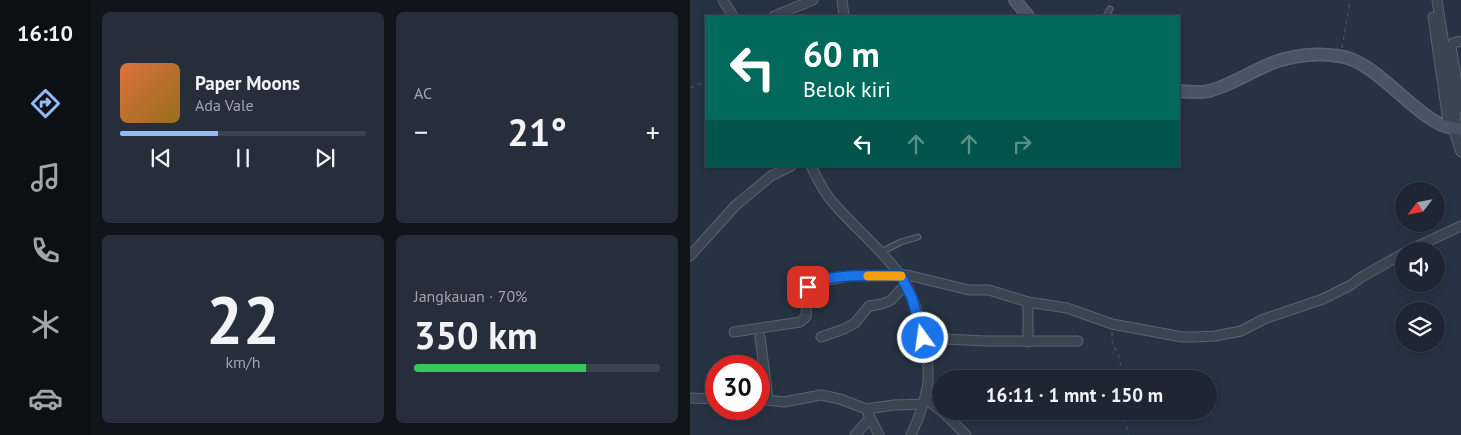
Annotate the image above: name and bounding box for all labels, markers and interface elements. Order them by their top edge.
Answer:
text: 16:10 [17,19,73,47]
text: 60 m [803,31,880,77]
icon: left [720,35,785,100]
text: Paper Moons [195,71,300,95]
text: Belok kiri [803,75,891,103]
text: AC [414,83,432,103]
icon: directions [28,86,63,121]
text: Ada Vale [195,95,254,115]
text: 21° [507,107,567,156]
text: − [414,113,428,150]
text: + [646,113,660,150]
icon: left [849,130,877,158]
icon: ahead [902,130,930,158]
icon: ahead [955,130,983,158]
icon: right [1008,130,1036,158]
icon: previous [147,144,175,172]
icon: pause [229,144,257,172]
icon: next [311,144,339,172]
icon: music [28,160,63,195]
north arrow [1395,182,1445,232]
map controls [1395,182,1445,352]
icon: phone [28,233,63,268]
button: sound [1395,242,1445,292]
pin [787,266,829,308]
icon: arrive [794,273,822,301]
text: 22 [206,277,280,361]
text: Jangkauan · 70% [414,286,527,306]
button: layers [1395,302,1445,352]
icon: climate [28,307,63,342]
text: 350 km [414,310,538,359]
position arrow [896,311,948,363]
text: km/h [225,352,261,372]
speed limit sign: 30 [705,355,770,420]
icon: car [28,381,63,416]
text: 16:11 · 1 mnt · 150 m [986,383,1163,407]

